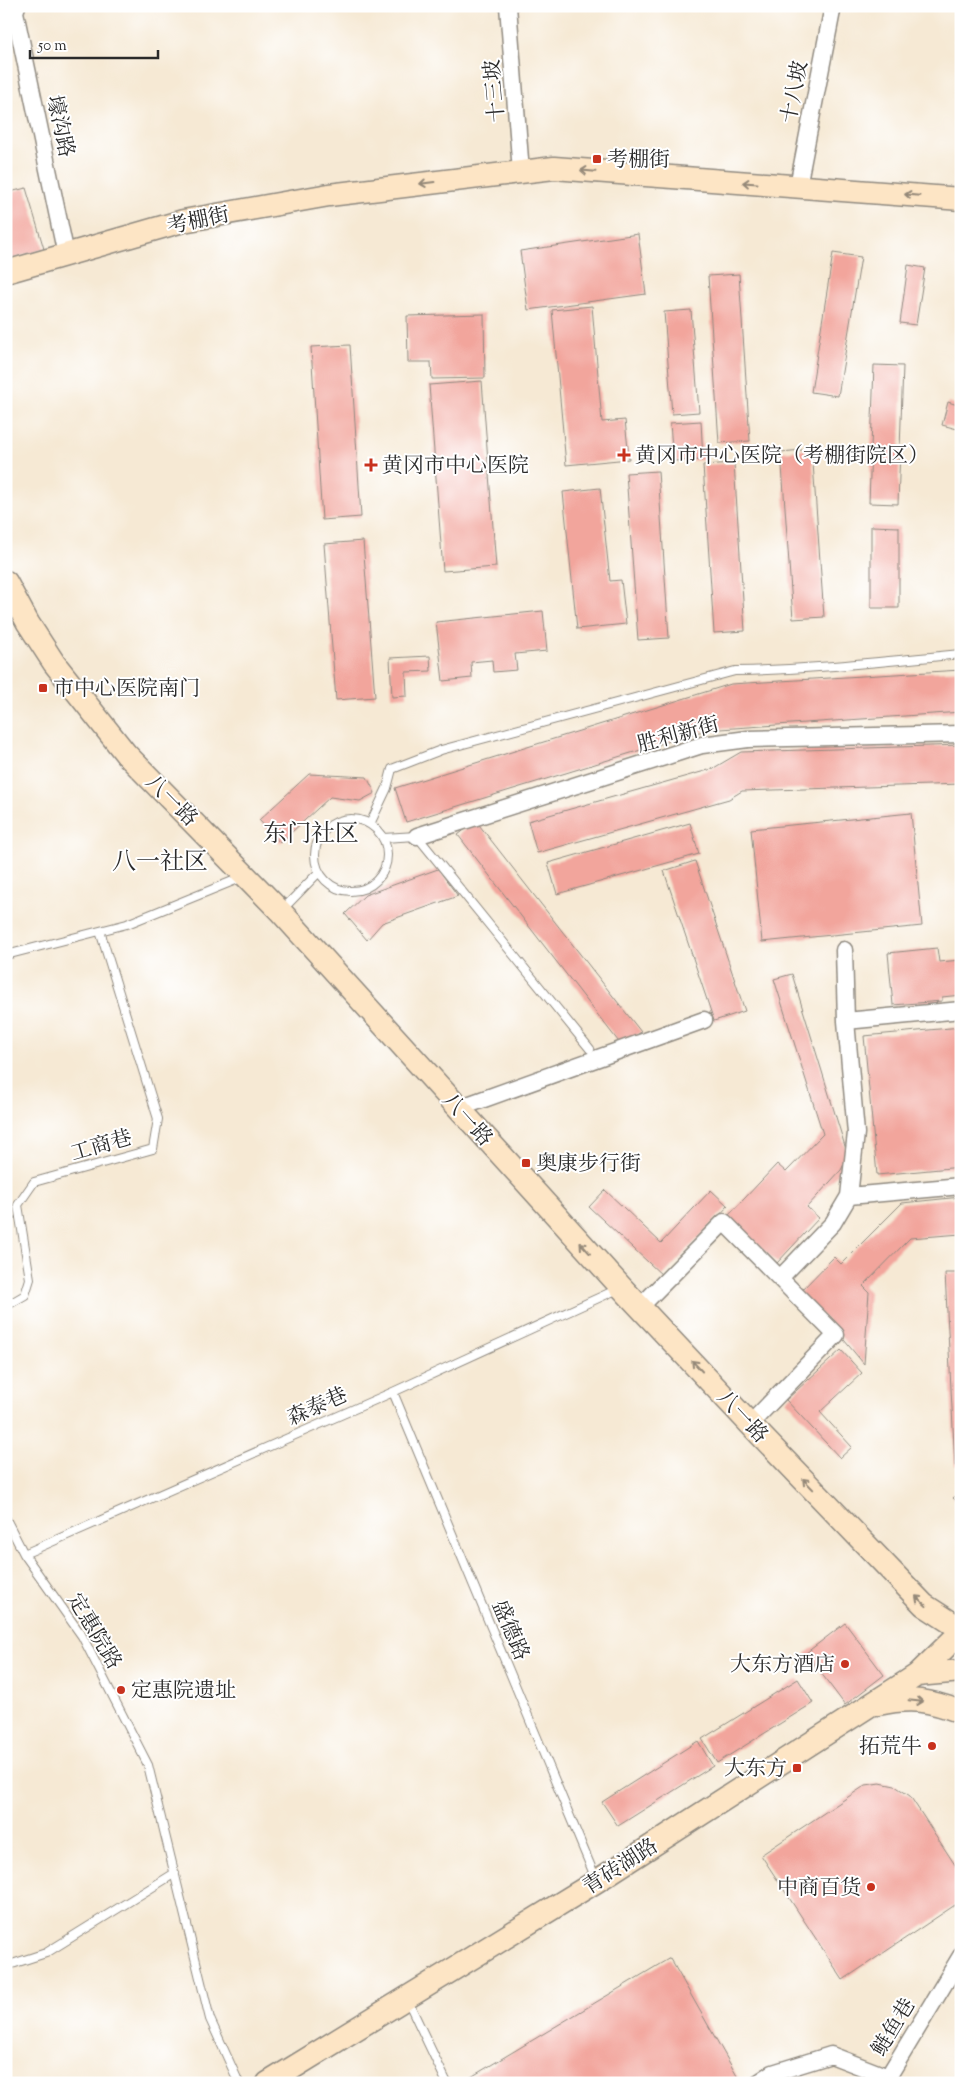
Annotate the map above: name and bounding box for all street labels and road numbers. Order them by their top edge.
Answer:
street label: 十三坡 [478,58,514,124]
street label: 十八坡 [775,59,817,126]
street label: 壕沟路 [38,92,80,160]
street label: 考棚街 [164,201,232,243]
street label: 胜利新街 [634,711,723,761]
street label: 八一路 [138,769,203,834]
street label: 八一路 [434,1087,499,1154]
street label: 工商巷 [67,1124,136,1170]
street label: 森泰巷 [283,1381,353,1434]
street label: 八一路 [709,1384,774,1451]
street label: 定惠院路 [59,1588,128,1676]
street label: 盛德路 [483,1596,535,1666]
street label: 青砖湖路 [578,1832,664,1903]
street label: 鲢鱼巷 [866,1993,924,2063]

